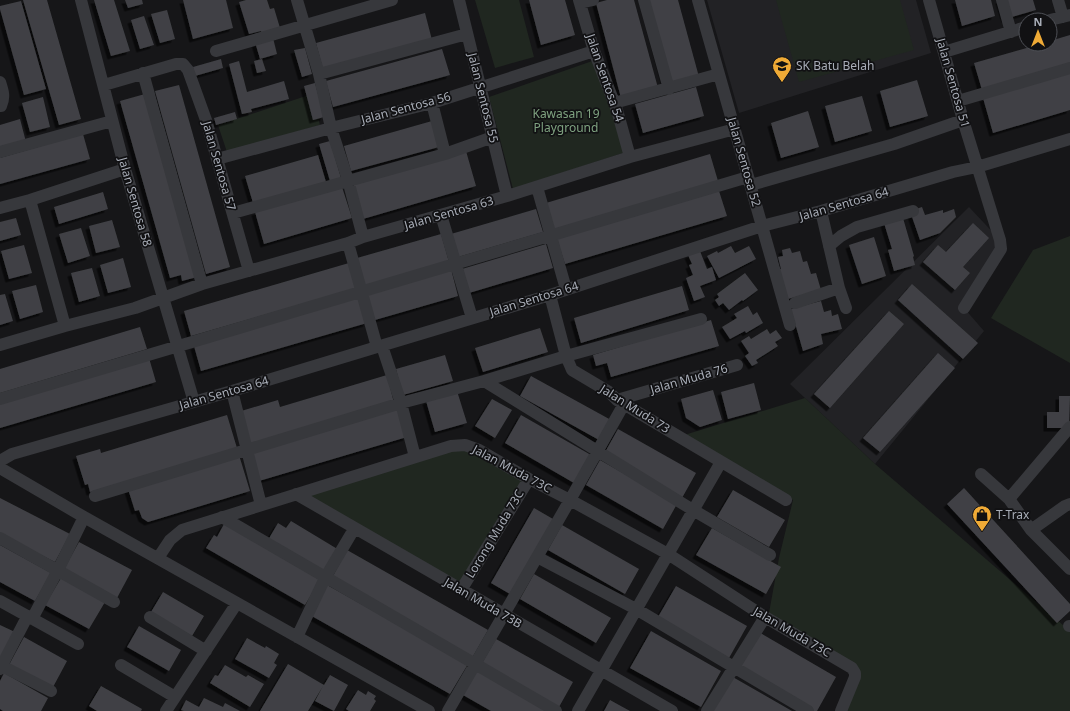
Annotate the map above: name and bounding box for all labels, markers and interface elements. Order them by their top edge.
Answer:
north arrow [1018,12,1058,52]
text: N [1034,14,1042,29]
street label: Jalan Sentosa 54 [582,31,629,124]
street label: Jalan Sentosa 51 [932,35,974,129]
street label: Jalan Sentosa 55 [464,50,503,145]
school or university icon: SK Batu Belah [771,55,793,83]
place label: SK Batu Belah [796,57,874,74]
street label: Jalan Sentosa 56 [358,87,453,128]
park label: Kawasan 19 Playground [532,105,600,136]
street label: Jalan Sentosa 52 [723,114,765,209]
street label: Jalan Sentosa 57 [198,118,240,213]
street label: Jalan Sentosa 58 [114,154,156,249]
street label: Jalan Sentosa 64 [796,183,891,225]
street label: Jalan Sentosa 63 [401,192,496,234]
street label: Jalan Sentosa 64 [486,277,580,320]
street label: Jalan Muda 76 [647,359,730,398]
street label: Jalan Sentosa 64 [176,372,271,414]
street label: Jalan Muda 73 [596,380,674,437]
street label: Jalan Muda 73C [469,440,555,497]
street label: Lorong Muda 73C [461,486,528,581]
shop icon: T-Trax [971,504,993,532]
place label: T-Trax [996,506,1030,523]
street label: Jalan Muda 73B [440,573,526,632]
street label: Jalan Muda 73C [749,602,835,661]

